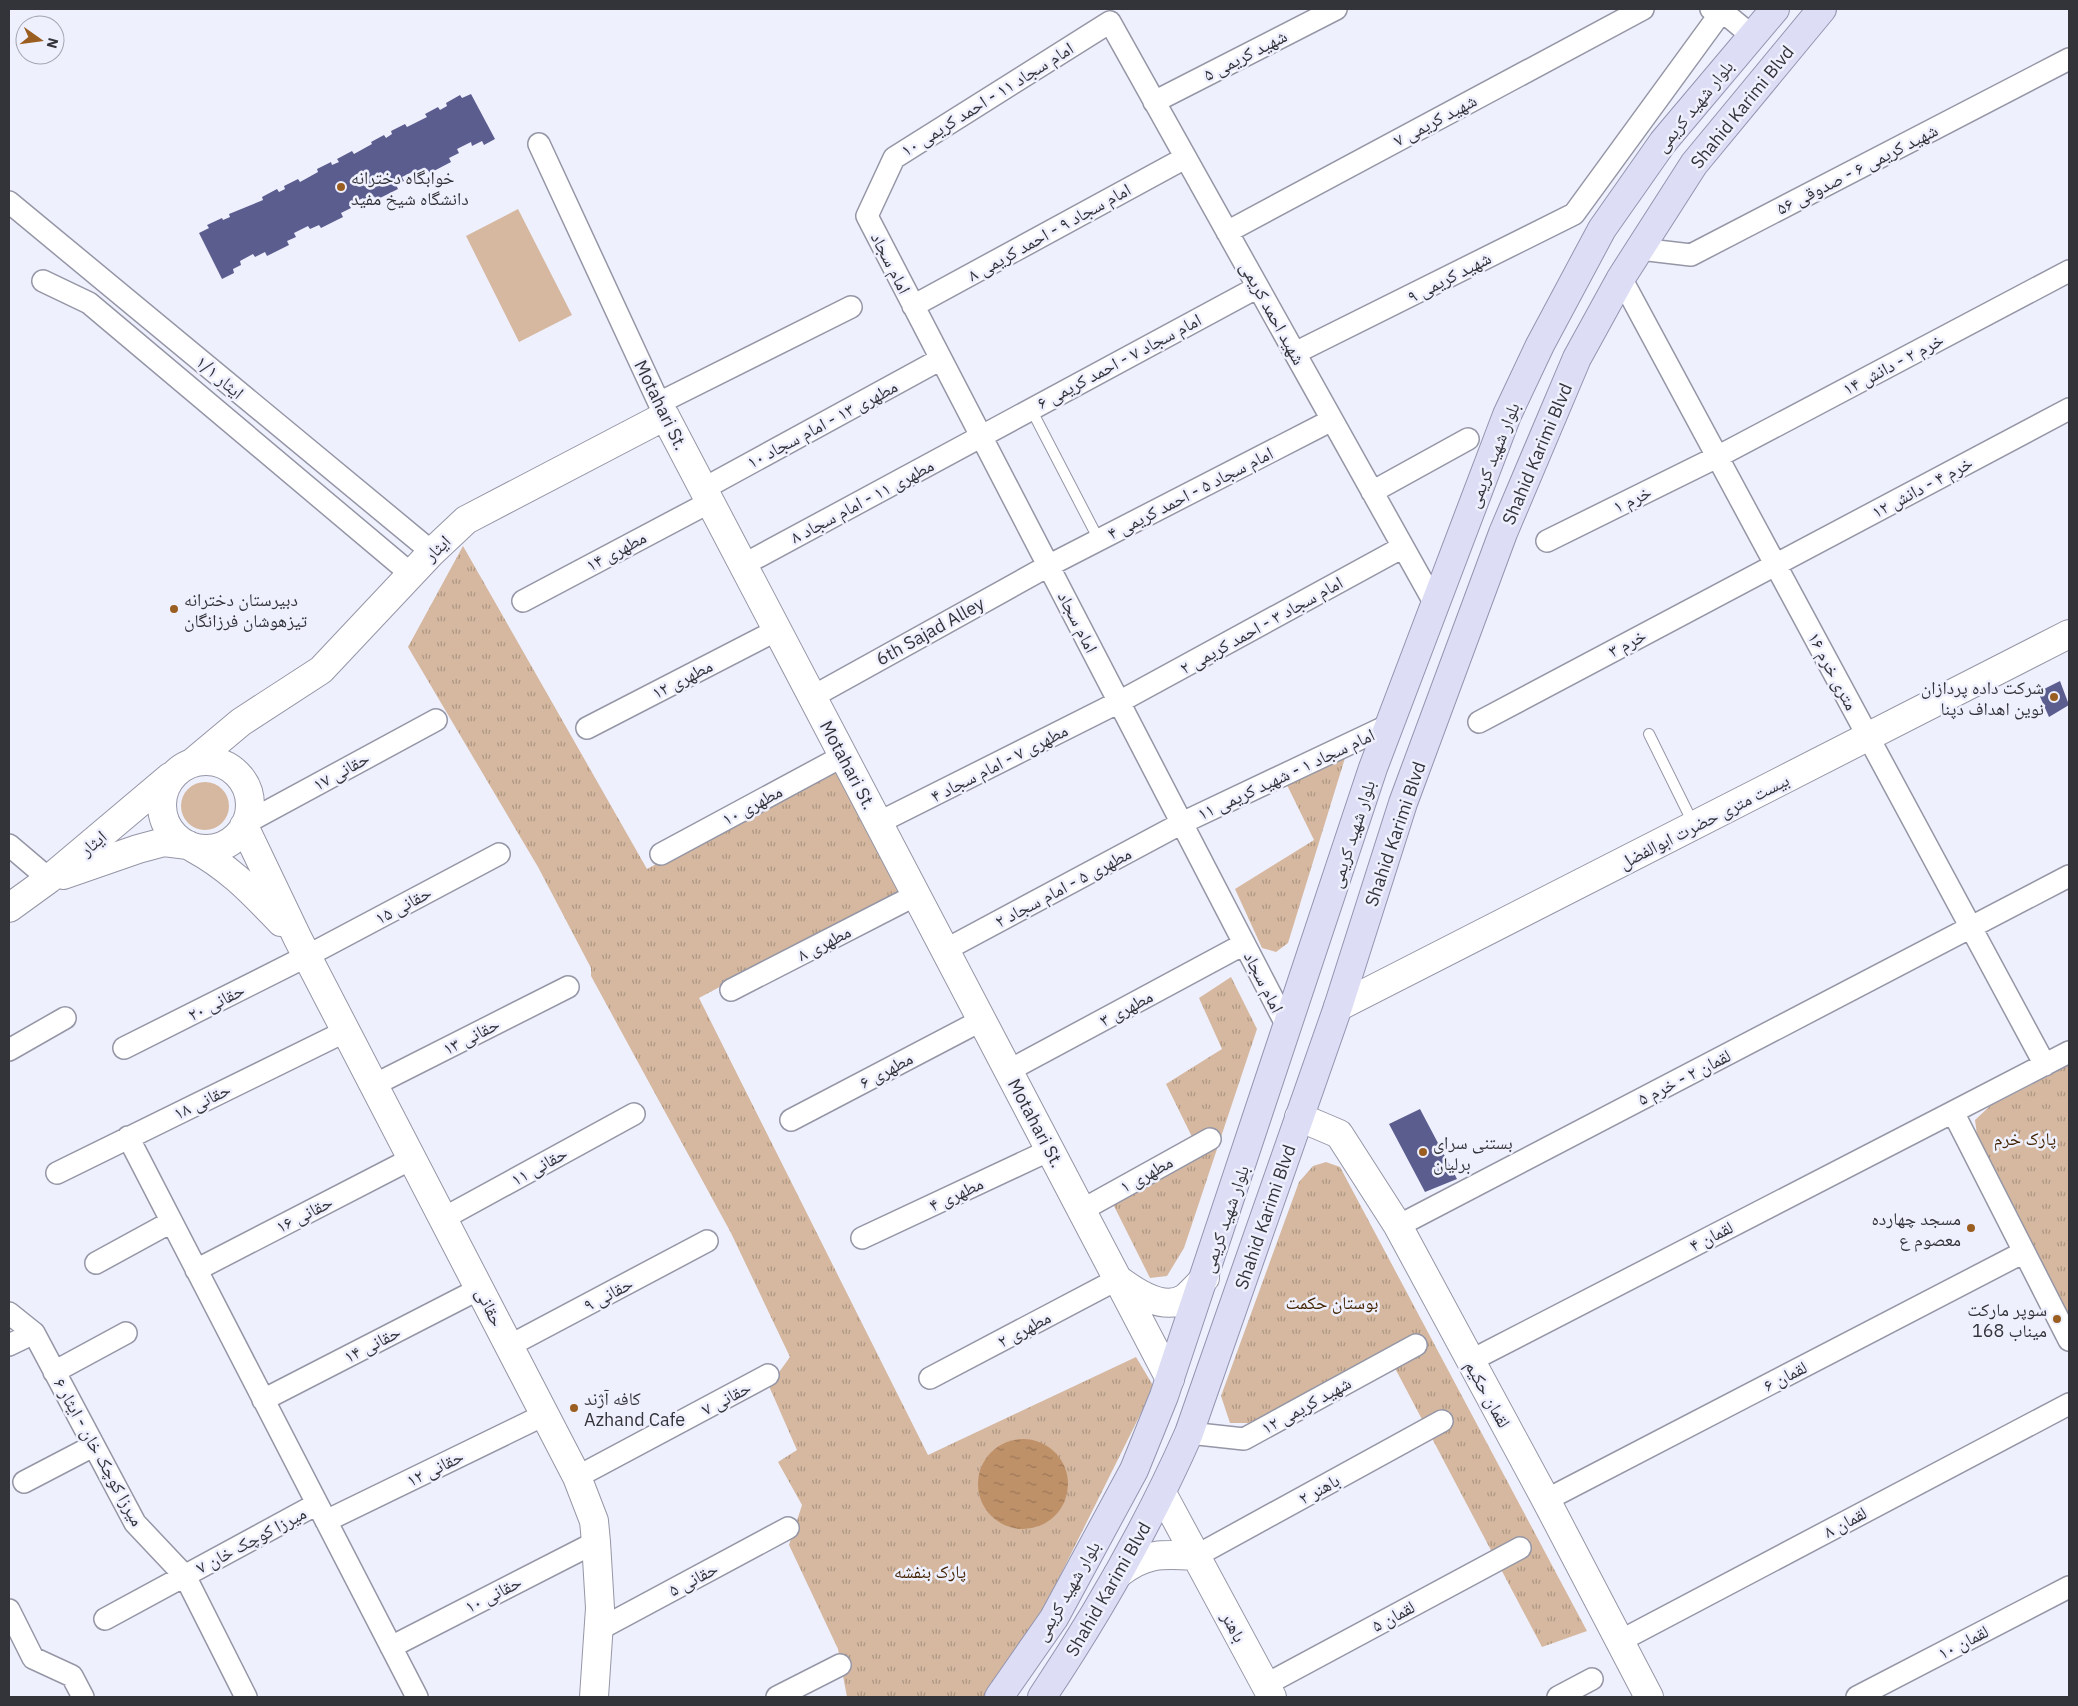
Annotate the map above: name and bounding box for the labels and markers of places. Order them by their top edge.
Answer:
place label: خوابگاه دخترانه دانشگاه شیخ مفید [351,166,469,211]
marker: خوابگاه دخترانه دانشگاه شیخ مفید [335,181,347,193]
place label: دبیرستان دخترانه تیزهوشان فرزانگان [184,588,307,632]
marker: دبیرستان دخترانه تیزهوشان فرزانگان [168,603,180,615]
place label: شرکت داده پردازان نوین اهداف دپنا [1921,676,2044,720]
marker: شرکت داده پردازان نوین اهداف دپنا [2048,691,2060,703]
place label: بستنی سرای برلیان [1433,1131,1513,1175]
marker: بستنی سرای برلیان [1417,1146,1429,1158]
place label: مسجد چهارده معصوم ع [1871,1207,1961,1252]
marker: مسجد چهارده معصوم ع [1965,1222,1977,1234]
place label: سوپر مارکت میناب 168 [1967,1298,2047,1342]
marker: سوپر مارکت میناب 168 [2051,1313,2063,1325]
place label: کافه آژند Azhand Cafe [584,1387,685,1431]
marker: کافه آژند Azhand Cafe [568,1402,580,1414]

